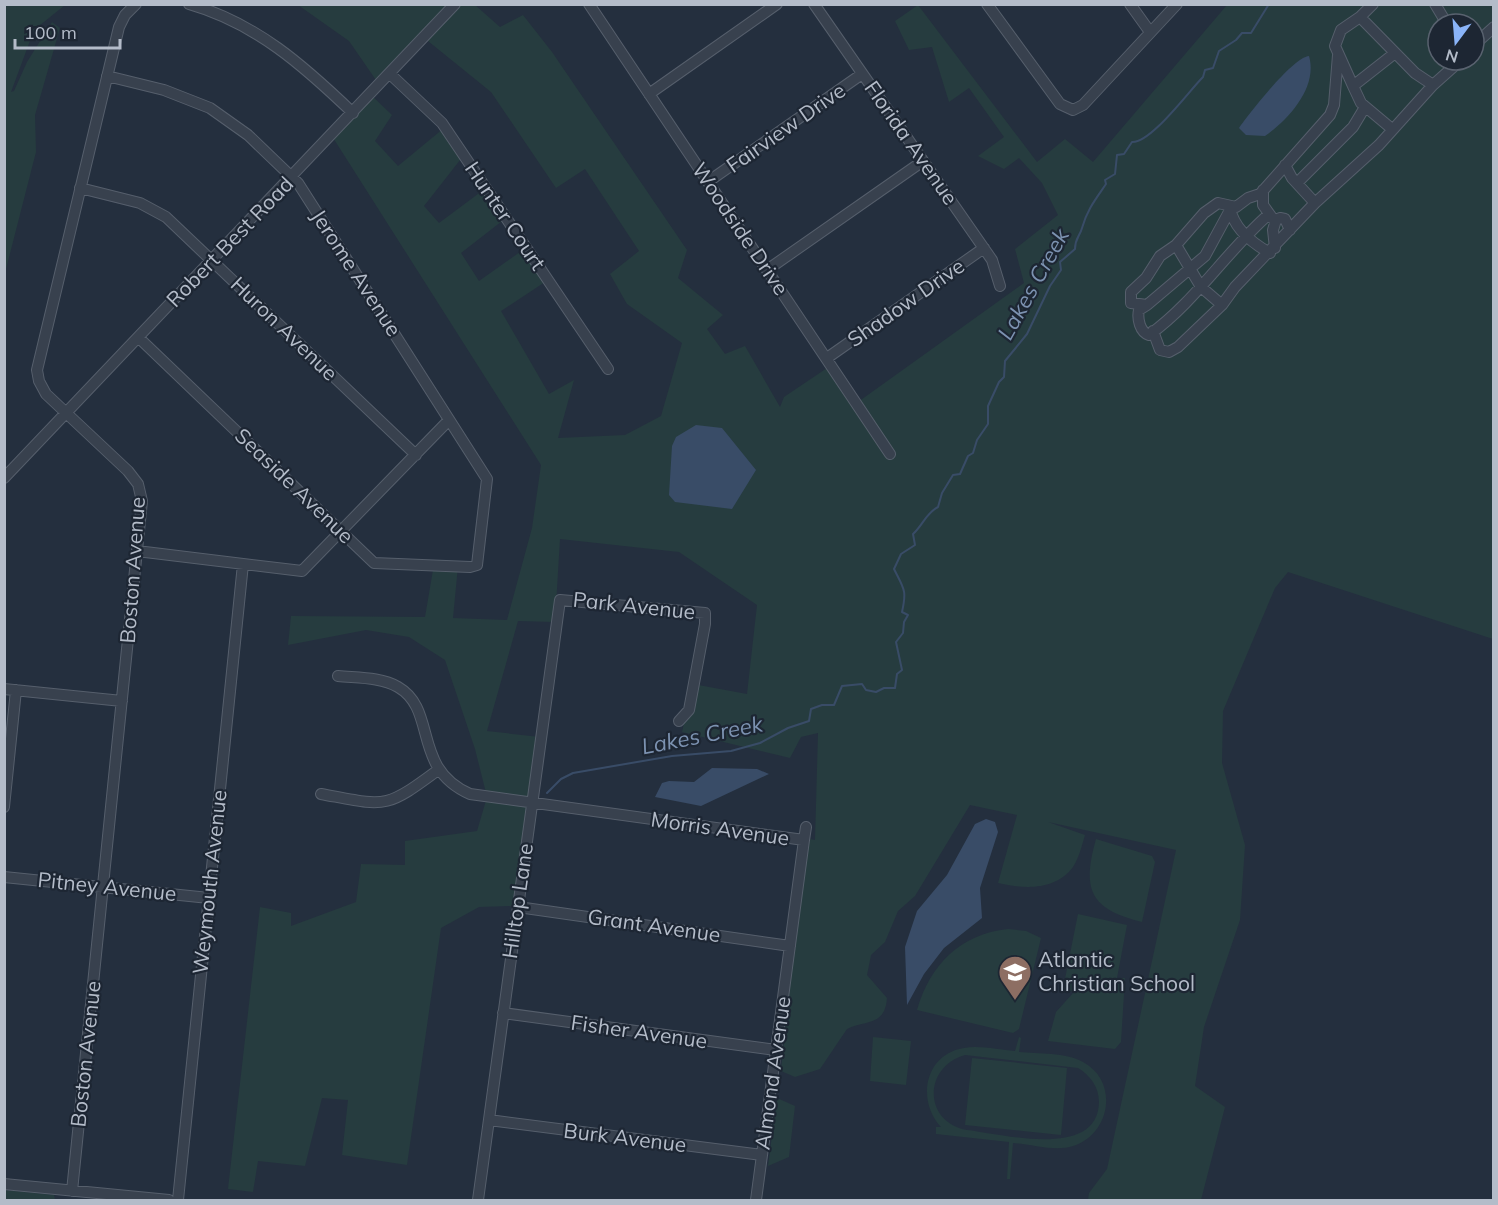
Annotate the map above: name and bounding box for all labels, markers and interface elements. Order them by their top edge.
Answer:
scale bar [15,12,120,50]
north arrow [1426,12,1486,72]
text: 100 m [24,21,77,44]
text: N [1443,45,1460,68]
street label: Florida Avenue [860,75,964,209]
street label: Fairview Drive [721,77,850,178]
street label: Hunter Court [460,156,552,275]
street label: Woodside Drive [687,157,795,300]
street label: Robert Best Road [160,171,298,312]
street label: Jerome Avenue [306,204,408,341]
water label: Lakes Creek [991,223,1075,345]
street label: Shadow Drive [842,252,969,352]
street label: Huron Avenue [226,271,344,386]
street label: Seaside Avenue [230,422,360,549]
street label: Boston Avenue [114,496,150,644]
street label: Park Avenue [572,586,697,624]
water label: Lakes Creek [639,709,766,760]
street label: Weymouth Avenue [186,788,232,975]
street label: Morris Avenue [649,805,791,851]
street label: Hilltop Lane [496,842,538,960]
street label: Pitney Avenue [36,866,178,906]
street label: Grant Avenue [586,903,722,947]
place label: Atlantic Christian School [1038,946,1195,996]
school or university icon: Atlantic Christian School [997,954,1033,1001]
street label: Boston Avenue [64,980,106,1128]
street label: Almond Avenue [748,995,796,1151]
street label: Fisher Avenue [569,1009,709,1053]
street label: Burk Avenue [562,1117,688,1157]

